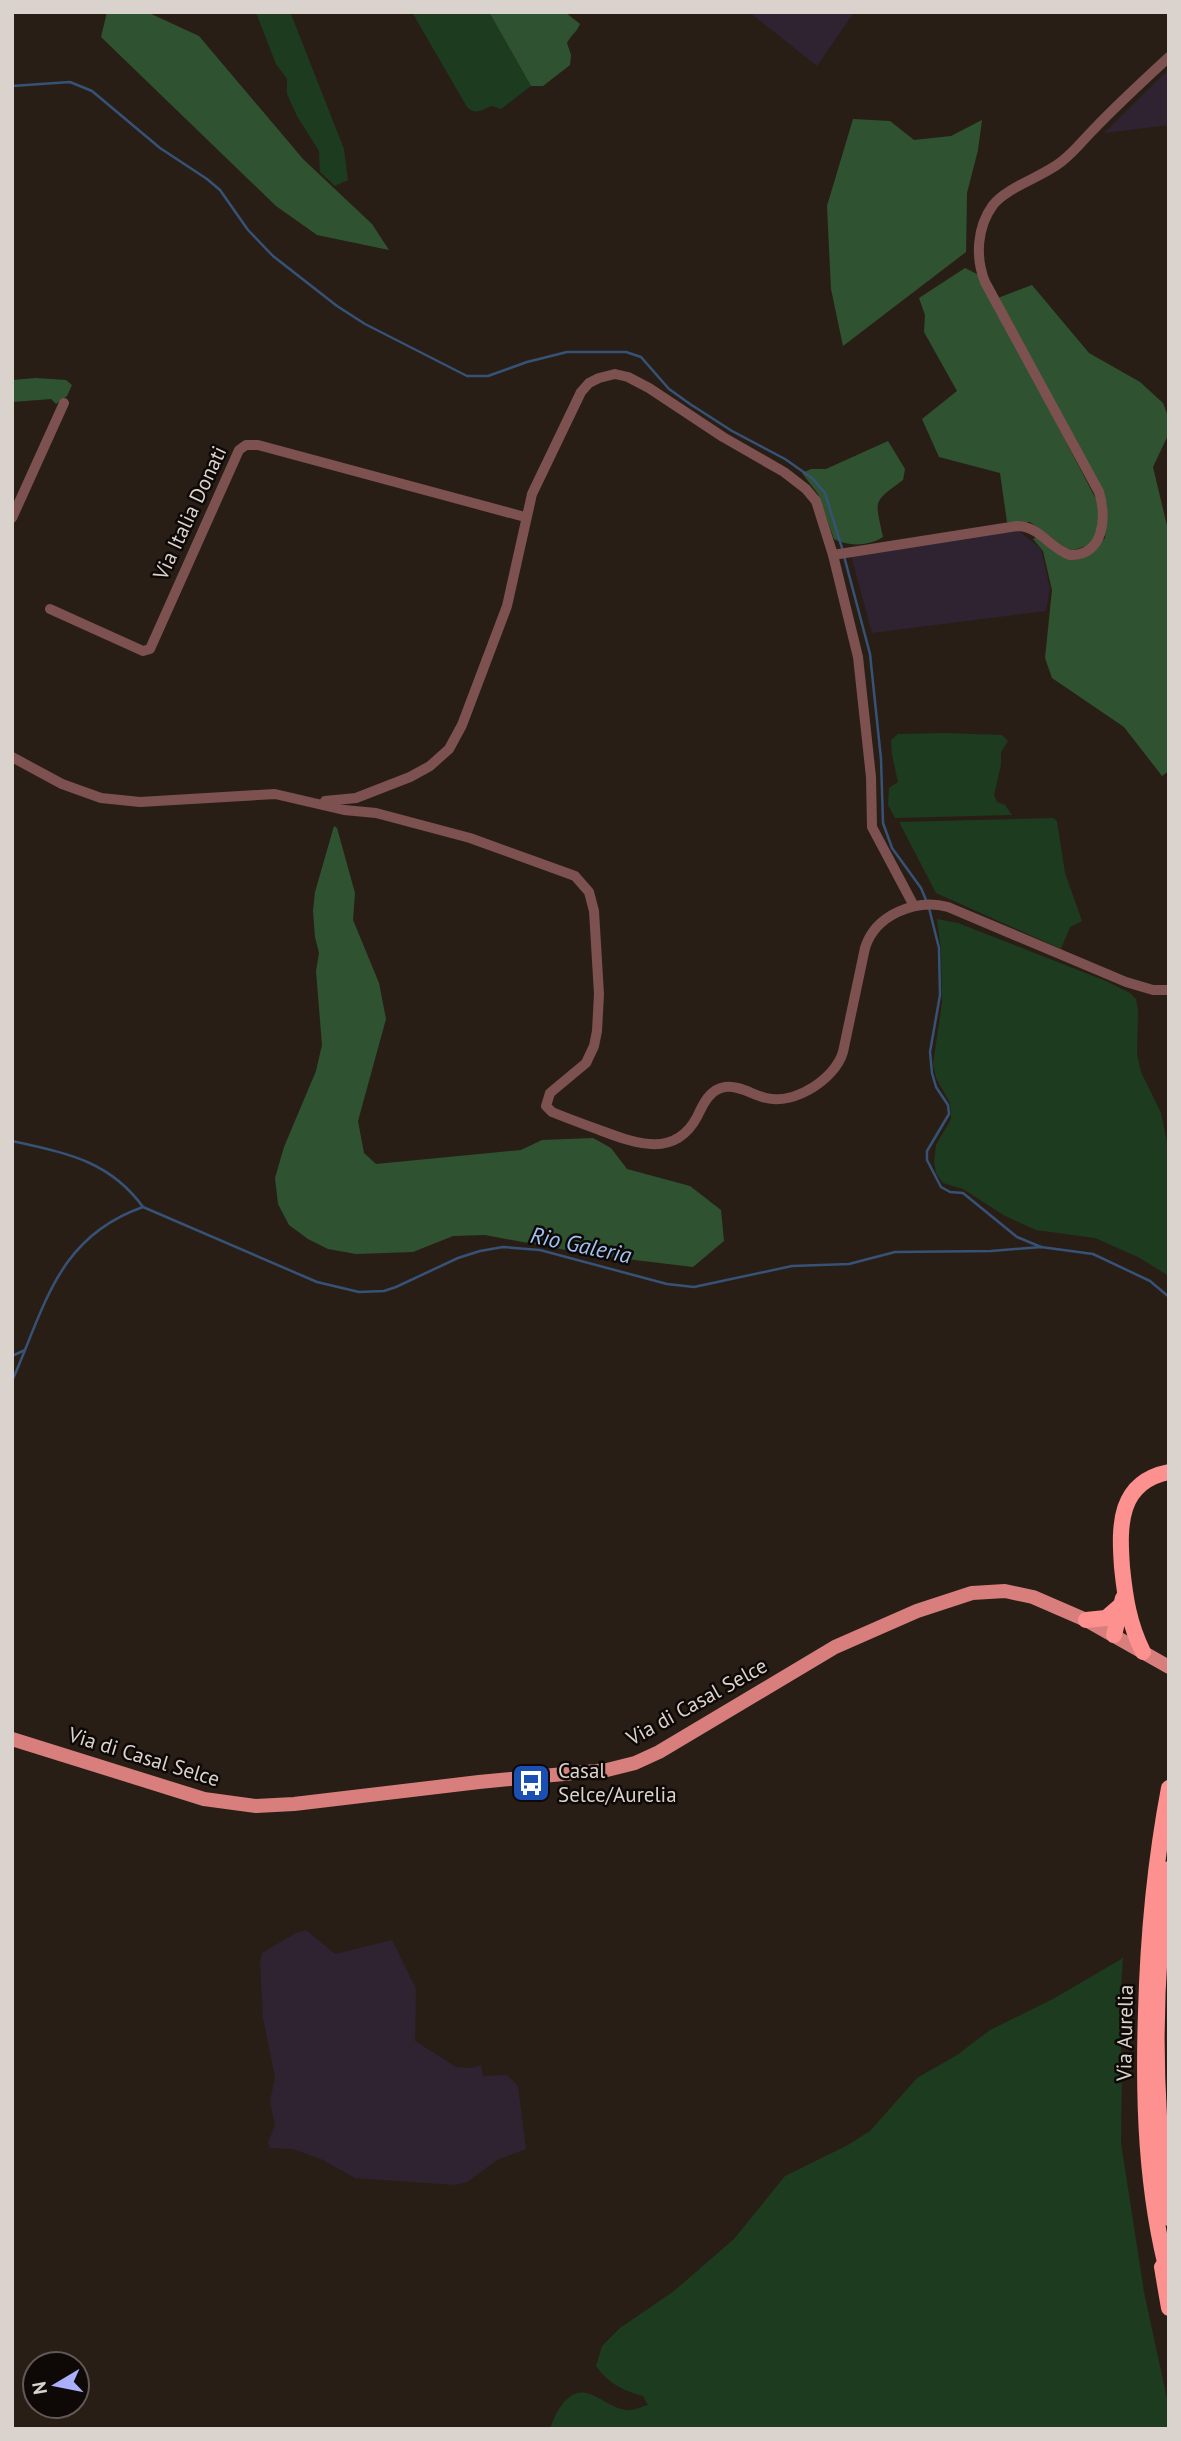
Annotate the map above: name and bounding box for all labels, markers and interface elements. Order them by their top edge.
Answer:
street label: Via Italia Donati [146,442,232,585]
water label: Rio Galeria [528,1220,634,1269]
street label: Via di Casal Selce [621,1652,772,1752]
street label: Via di Casal Selce [64,1720,223,1792]
place label: Casal Selce/Aurelia [558,1757,677,1808]
bus stop icon: Casal Selce/Aurelia [510,1762,552,1804]
street label: Via Aurelia [1110,1985,1139,2082]
north arrow [21,2350,91,2420]
text: N [26,2380,52,2396]

